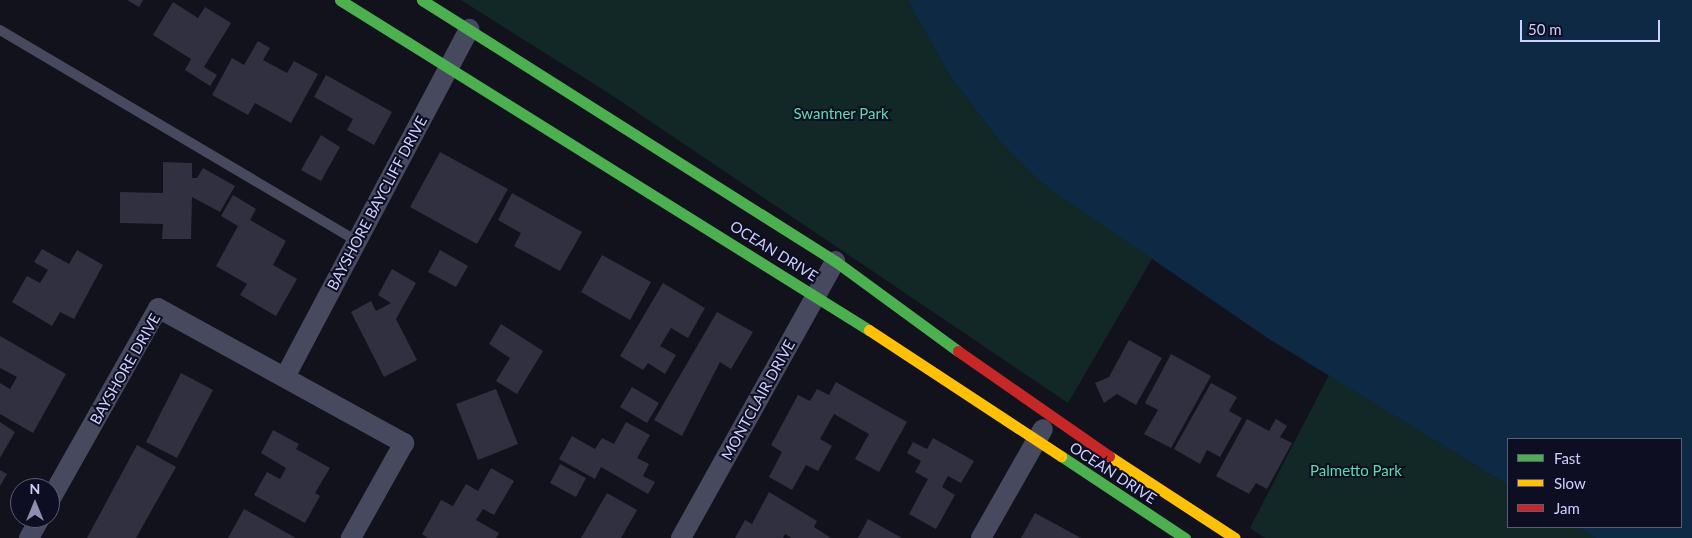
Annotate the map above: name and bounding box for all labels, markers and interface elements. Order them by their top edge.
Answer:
scale bar [1522,10,1662,42]
text: 50 m [1528,20,1562,38]
park label: Swantner Park [793,105,889,123]
street label: BAYSHORE BAYCLIFF DRIVE [323,113,431,293]
street label: OCEAN DRIVE [727,217,821,285]
street label: BAYSHORE DRIVE [86,310,164,428]
street label: MONTCLAIR DRIVE [717,337,799,463]
street label: OCEAN DRIVE [1066,438,1160,508]
legend [1507,438,1682,528]
text: Fast [1554,449,1581,467]
park label: Palmetto Park [1310,462,1402,480]
text: Slow [1554,474,1586,492]
north arrow [10,478,60,528]
text: N [30,480,40,497]
text: Jam [1554,499,1580,517]

